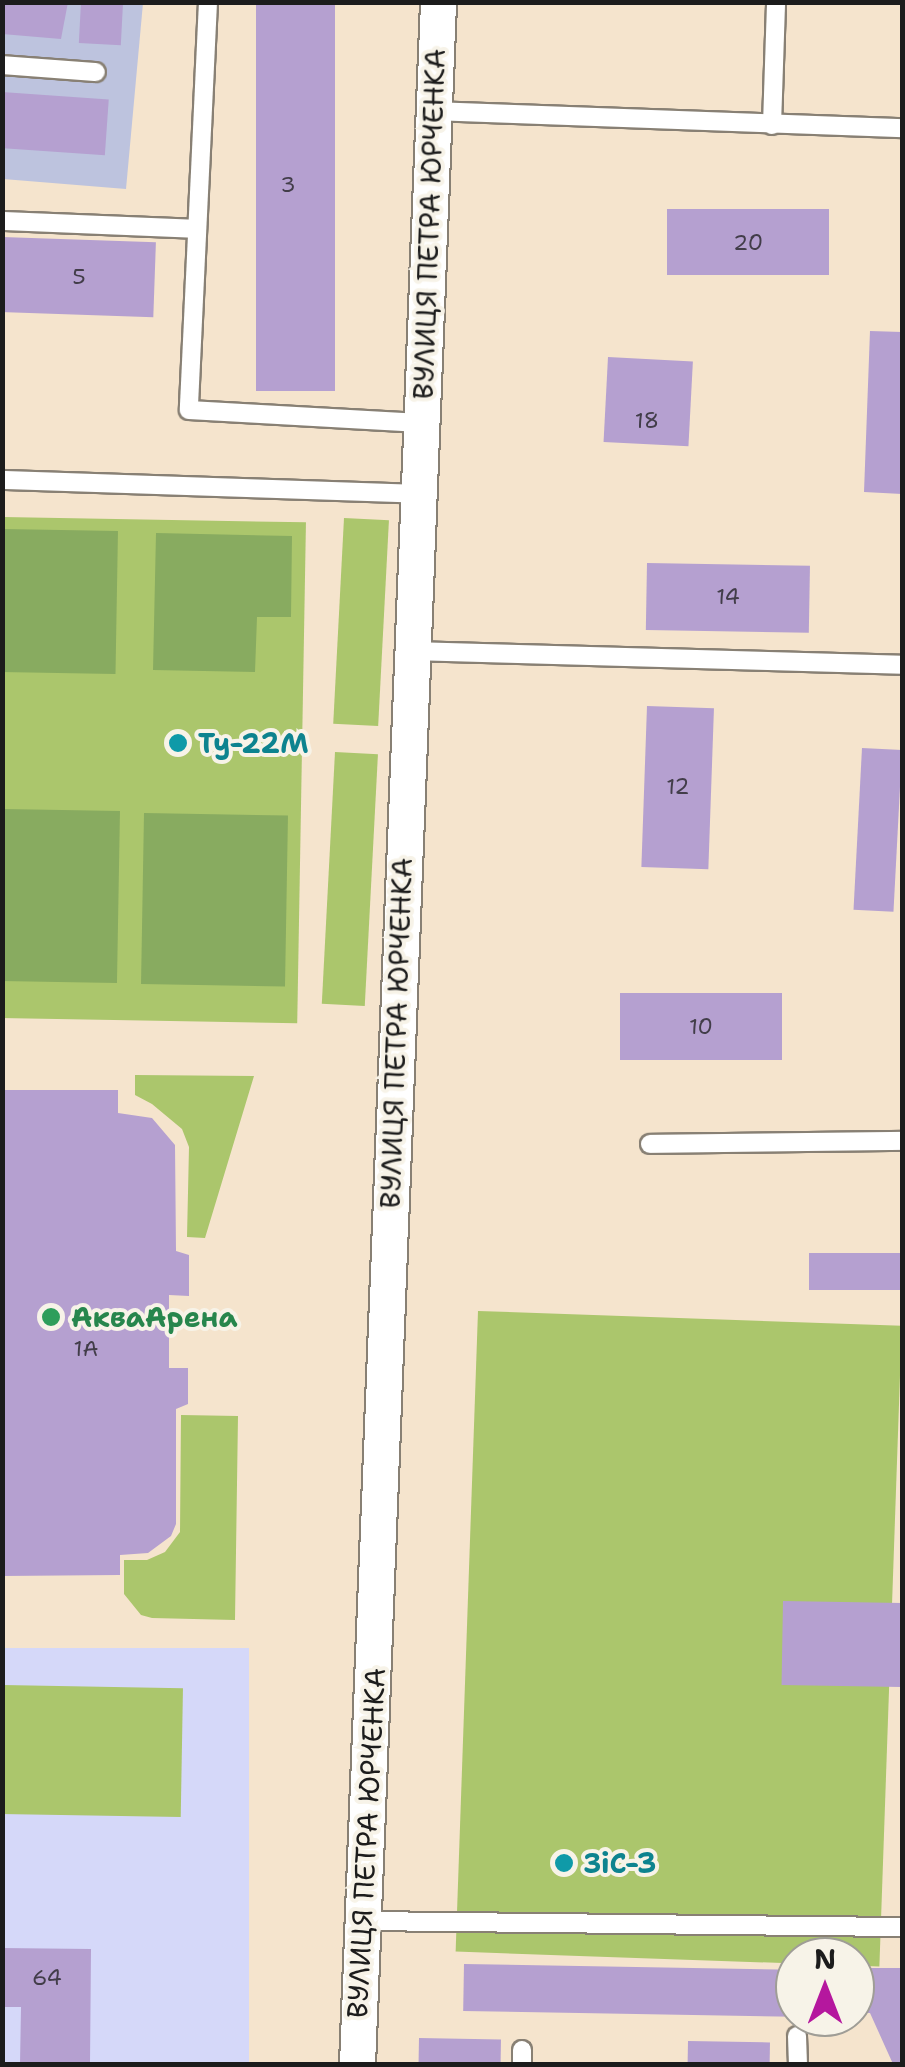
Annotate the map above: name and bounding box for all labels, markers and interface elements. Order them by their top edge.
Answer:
street label: ВУЛИЦЯ ПЕТРА ЮРЧЕНКА [406,48,452,400]
house number: 3 [280,172,296,198]
house number: 20 [733,230,763,256]
house number: 5 [72,264,86,290]
house number: 18 [635,408,659,434]
house number: 14 [716,584,740,610]
place label: Ту-22М [198,726,309,760]
marker: Ту-22М [167,732,189,754]
house number: 12 [666,774,690,800]
street label: ВУЛИЦЯ ПЕТРА ЮРЧЕНКА [373,857,419,1209]
house number: 10 [689,1014,713,1040]
place label: АкваАрена [71,1300,238,1334]
marker: АкваАрена [40,1306,62,1328]
house number: 1А [73,1336,99,1362]
street label: ВУЛИЦЯ ПЕТРА ЮРЧЕНКА [340,1667,392,2019]
place label: ЗіС-3 [584,1846,656,1880]
marker: ЗіС-3 [553,1852,575,1874]
north arrow [775,1937,875,2037]
text: N [814,1940,836,1978]
house number: 64 [32,1965,62,1991]

